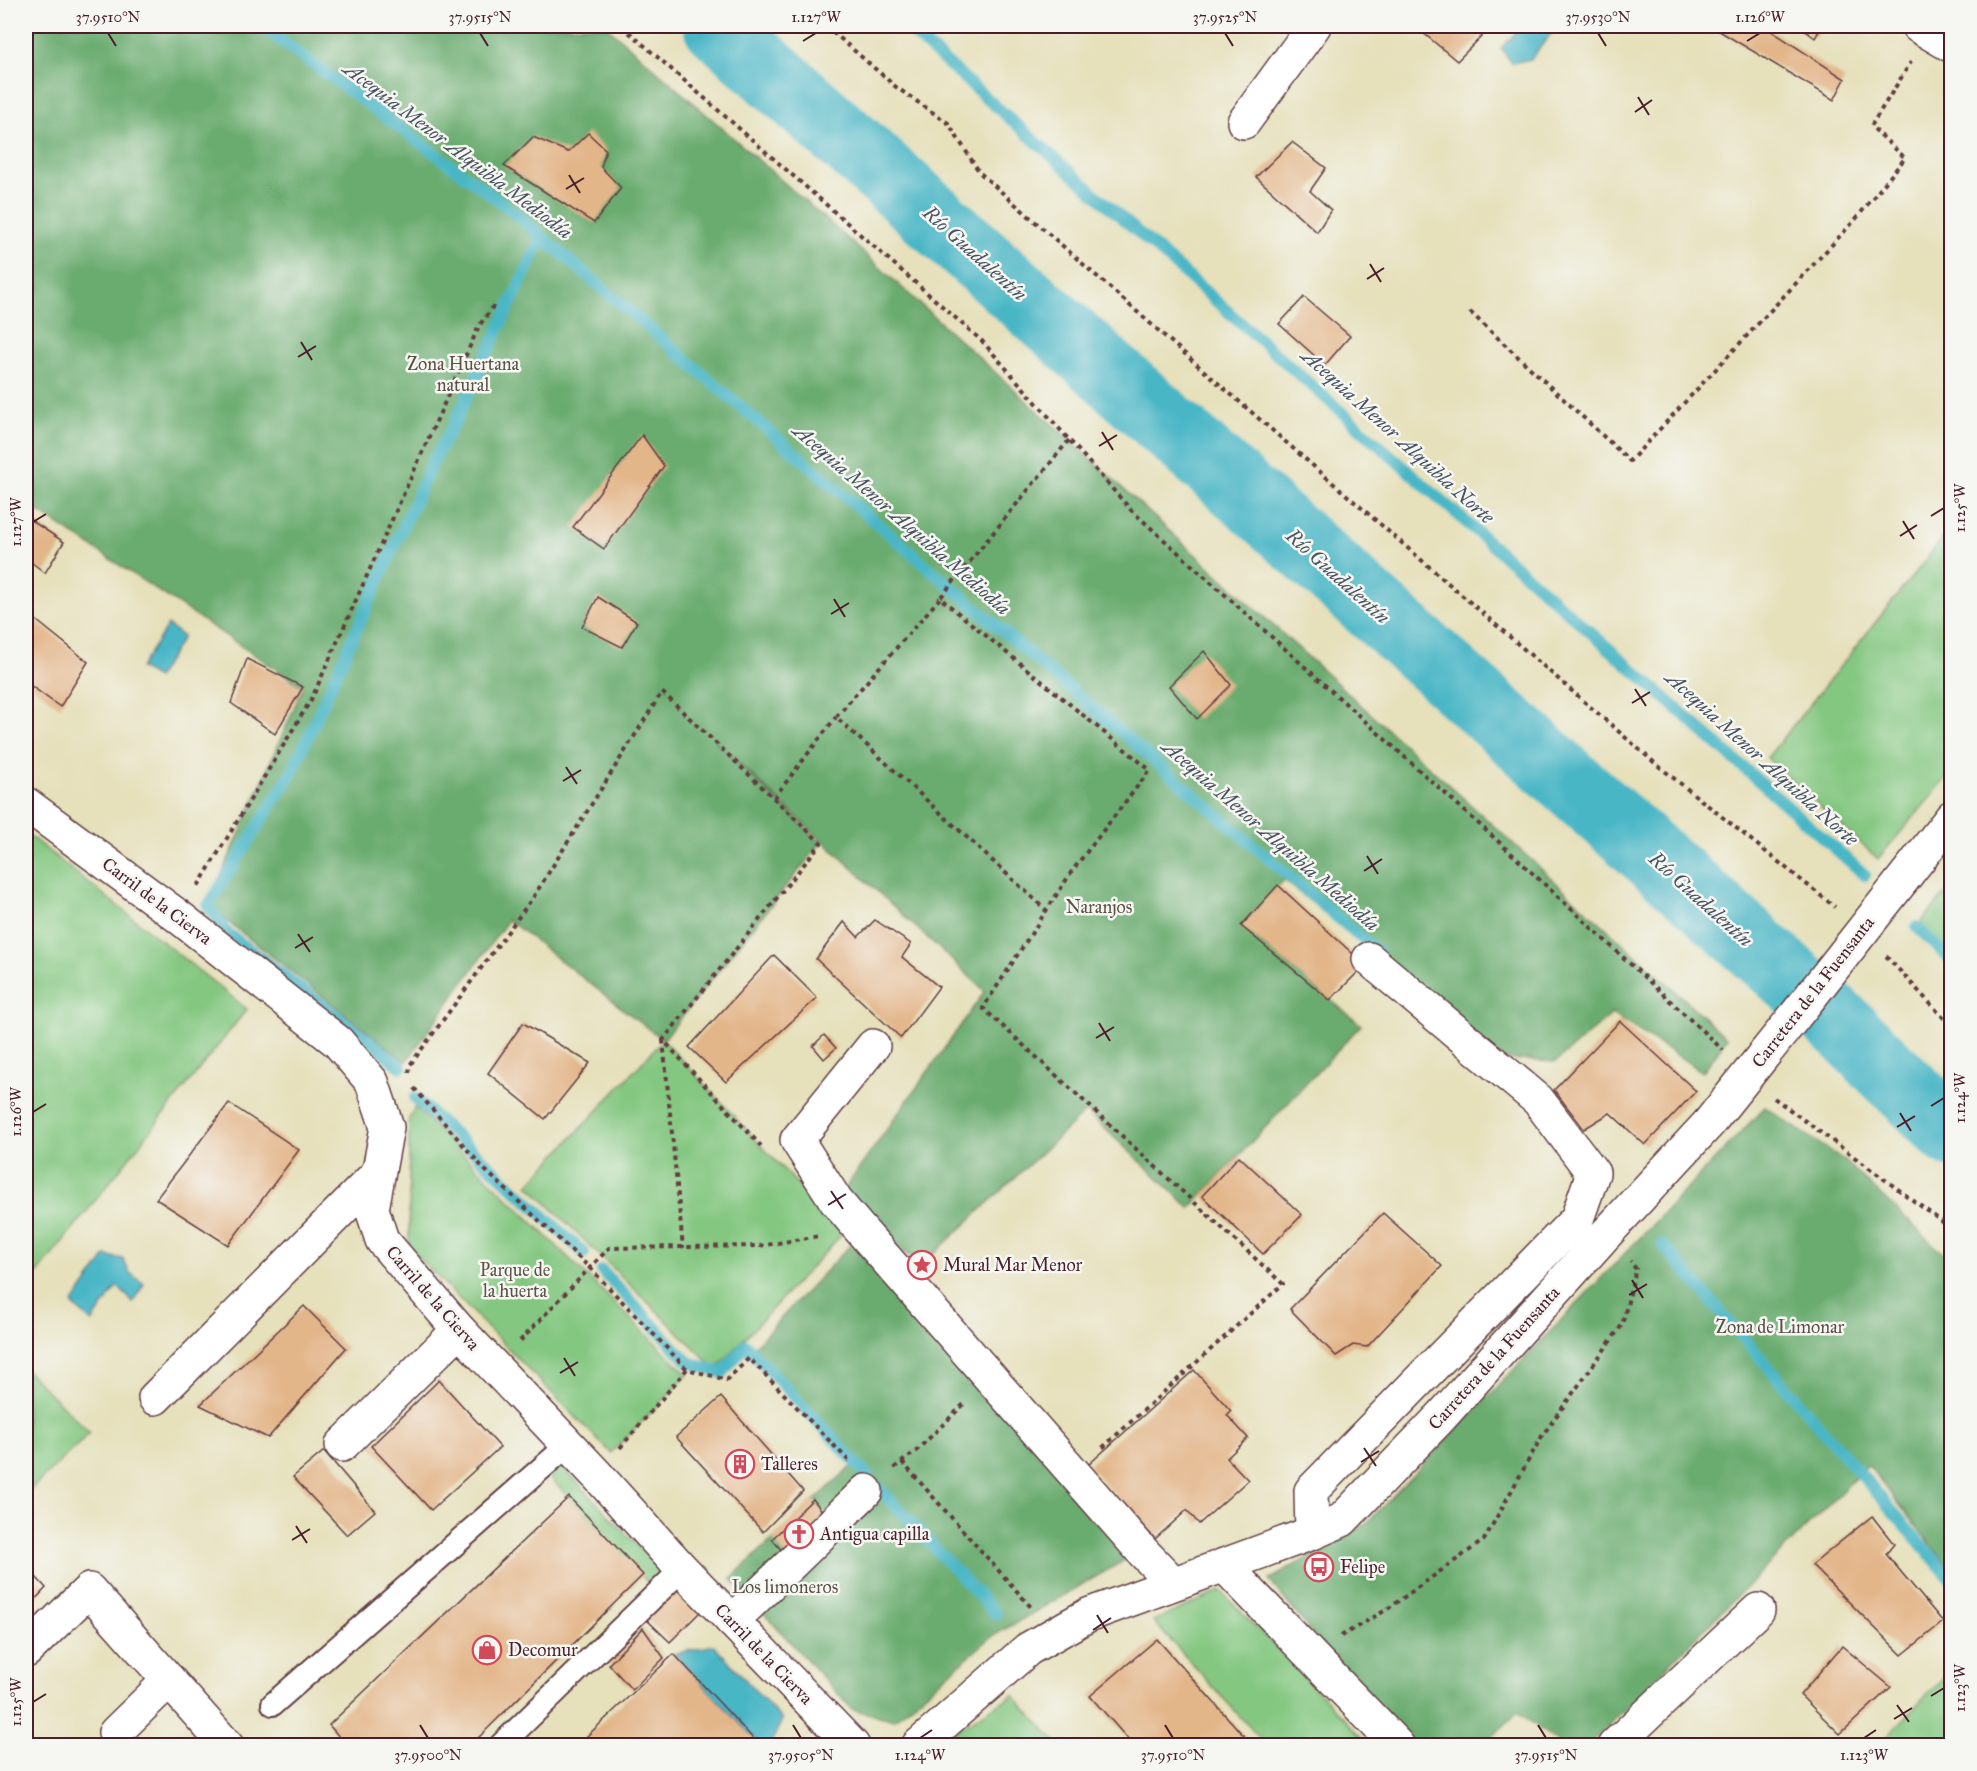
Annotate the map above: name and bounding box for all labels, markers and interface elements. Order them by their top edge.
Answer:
text: 37.9510°N [76,8,141,26]
text: 37.9515°N [449,8,512,26]
text: 1.127°W [791,8,842,26]
text: 37.9525°N [1193,8,1257,26]
text: 37.9530°N [1566,8,1631,26]
text: 1.126°W [1735,8,1786,26]
water label: Acequia Menor Alquibla Mediodía [337,55,577,244]
water label: Río Guadalentín [918,200,1032,306]
water label: Acequia Menor Alquibla Norte [1295,342,1500,529]
park label: Zona Huertana natural [407,353,519,396]
water label: Acequia Menor Alquibla Mediodía [787,417,1016,620]
text: 1.125°W [1951,483,1969,532]
text: 1.127°W [7,496,25,547]
water label: Río Guadalentín [1281,523,1395,629]
water label: Acequia Menor Alquibla Norte [1659,664,1864,851]
water label: Acequia Menor Alquibla Mediodía [1156,733,1385,936]
water label: Río Guadalentín [1644,846,1758,952]
street label: Carril de la Cierva [98,853,216,950]
park label: Naranjos [1066,896,1132,918]
street label: Carretera de la Fuensanta [1747,912,1879,1072]
text: 1.124°W [1951,1072,1969,1123]
text: 1.126°W [7,1086,25,1137]
street label: Carril de la Cierva [382,1241,485,1355]
place icon: Mural Mar Menor [906,1249,938,1281]
place label: Mural Mar Menor [943,1254,1083,1276]
park label: Parque de la huerta [480,1259,550,1302]
street label: Carretera de la Fuensanta [1424,1281,1565,1434]
park label: Zona de Limonar [1716,1316,1845,1338]
building icon: Talleres [724,1448,756,1480]
place label: Talleres [761,1453,818,1475]
church icon: Antigua capilla [783,1518,815,1550]
place label: Antigua capilla [819,1523,930,1546]
bus stop icon: Felipe [1303,1551,1335,1583]
place label: Felipe [1340,1556,1385,1578]
park label: Los limoneros [732,1576,838,1598]
street label: Carril de la Cierva [710,1599,818,1709]
shop icon: Decomur [471,1634,503,1666]
place label: Decomur [508,1639,578,1661]
text: 1.123°W [1951,1663,1969,1712]
text: 1.125°W [7,1677,25,1726]
text: 37.9500°N [394,1746,462,1764]
text: 37.9505°N [768,1746,834,1764]
text: 1.124°W [895,1746,946,1764]
text: 37.9510°N [1141,1746,1206,1764]
text: 37.9515°N [1515,1746,1578,1764]
text: 1.123°W [1840,1746,1889,1764]

